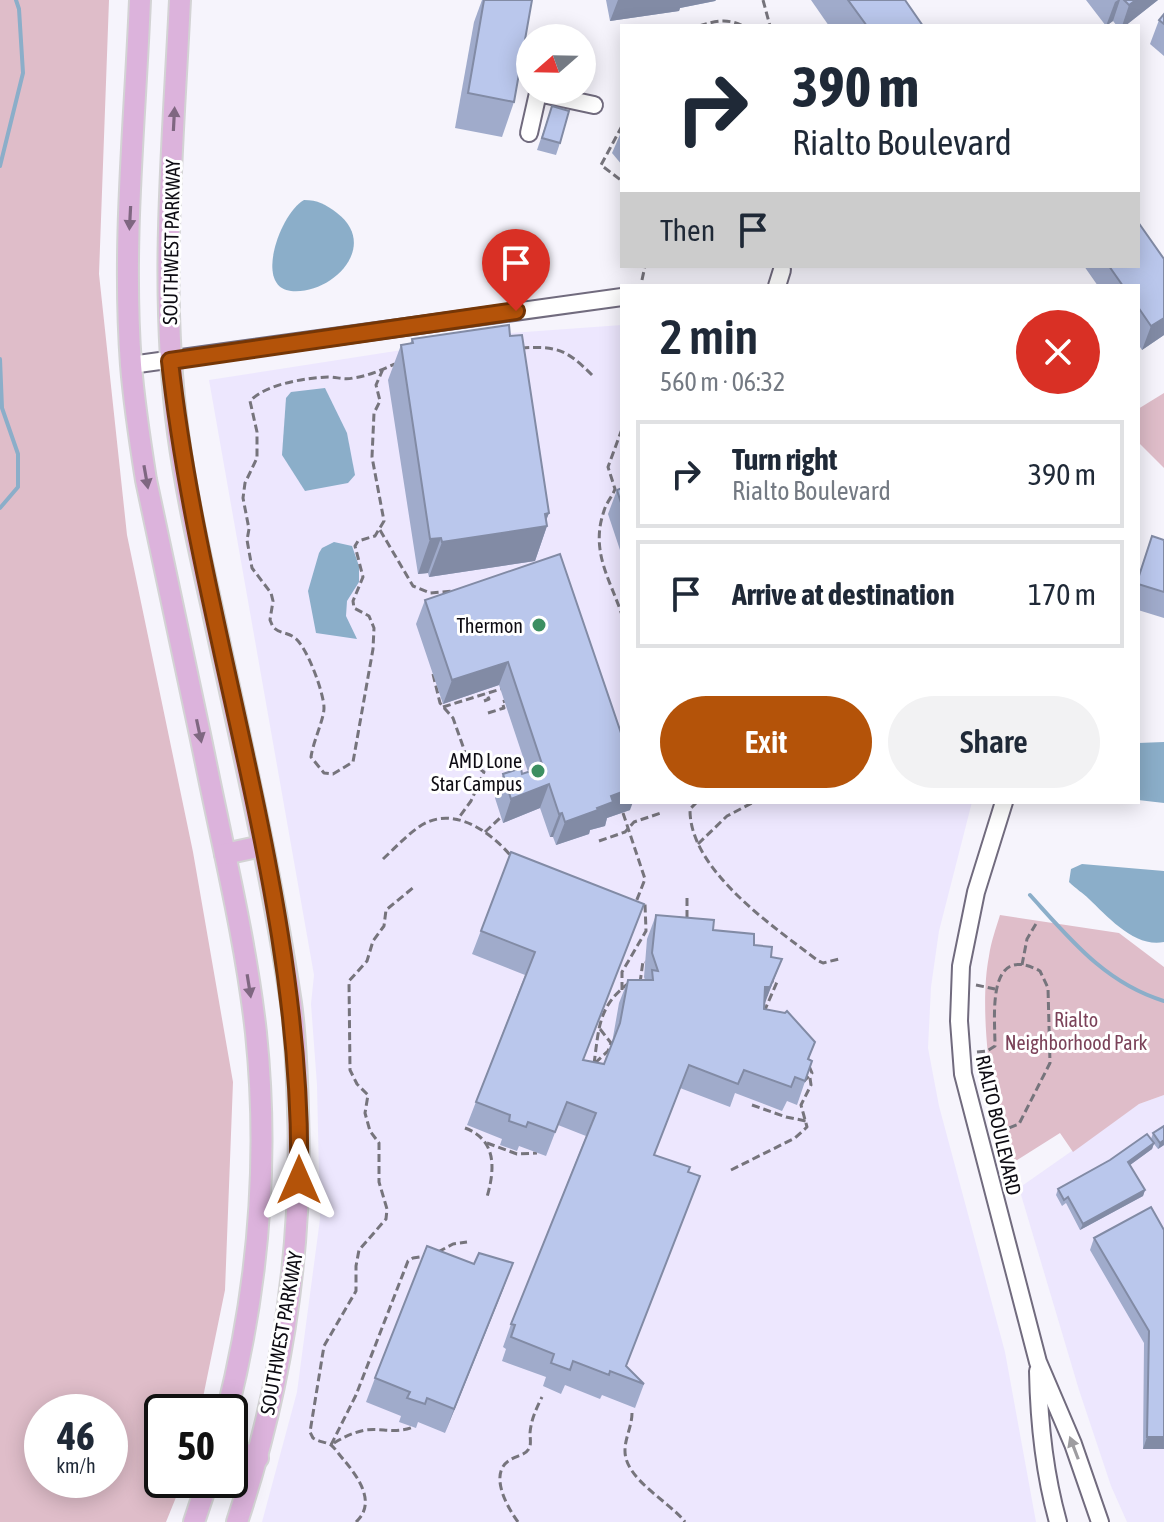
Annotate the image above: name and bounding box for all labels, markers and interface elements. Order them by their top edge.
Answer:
north arrow [516,24,596,104]
map controls [516,24,596,104]
text: 390 m [792,55,919,119]
icon: right [660,56,764,160]
one-way arrow [168,106,181,131]
text: Rialto Boulevard [792,121,1012,163]
street label: SOUTHWEST PARKWAY [158,159,184,325]
one-way arrow [124,206,137,231]
icon: arrive [731,208,775,252]
text: Then [660,213,715,247]
pin [482,229,550,311]
icon: arrive [494,241,538,285]
text: 2 min [660,309,758,364]
button: close [1016,310,1100,394]
text: 560 m · 06:32 [660,367,785,397]
text: Turn right [732,442,838,476]
icon: right [664,452,708,496]
text: 390 m [1028,457,1096,491]
one-way arrow [141,464,153,489]
text: Rialto Boulevard [732,476,891,506]
icon: arrive [664,572,708,616]
text: Arrive at destination [732,577,954,611]
text: 170 m [1028,577,1096,611]
place label: Thermon [456,614,523,637]
marker: Thermon [530,616,548,634]
button: Exit [660,696,872,788]
button: Share [888,696,1100,788]
one-way arrow [193,719,206,744]
place label: AMD Lone Star Campus [431,749,522,795]
marker: AMD Lone Star Campus [529,762,547,780]
one-way arrow [243,974,256,999]
park label: Rialto Neighborhood Park [1005,1008,1148,1054]
street label: RIALTO BOULEVARD [972,1053,1026,1197]
position arrow [257,1138,341,1222]
street label: SOUTHWEST PARKWAY [255,1249,307,1417]
speed limit sign: 50 [144,1394,248,1498]
text: 46 [57,1413,95,1458]
one-way arrow [1067,1436,1080,1460]
text: km/h [56,1454,96,1477]

